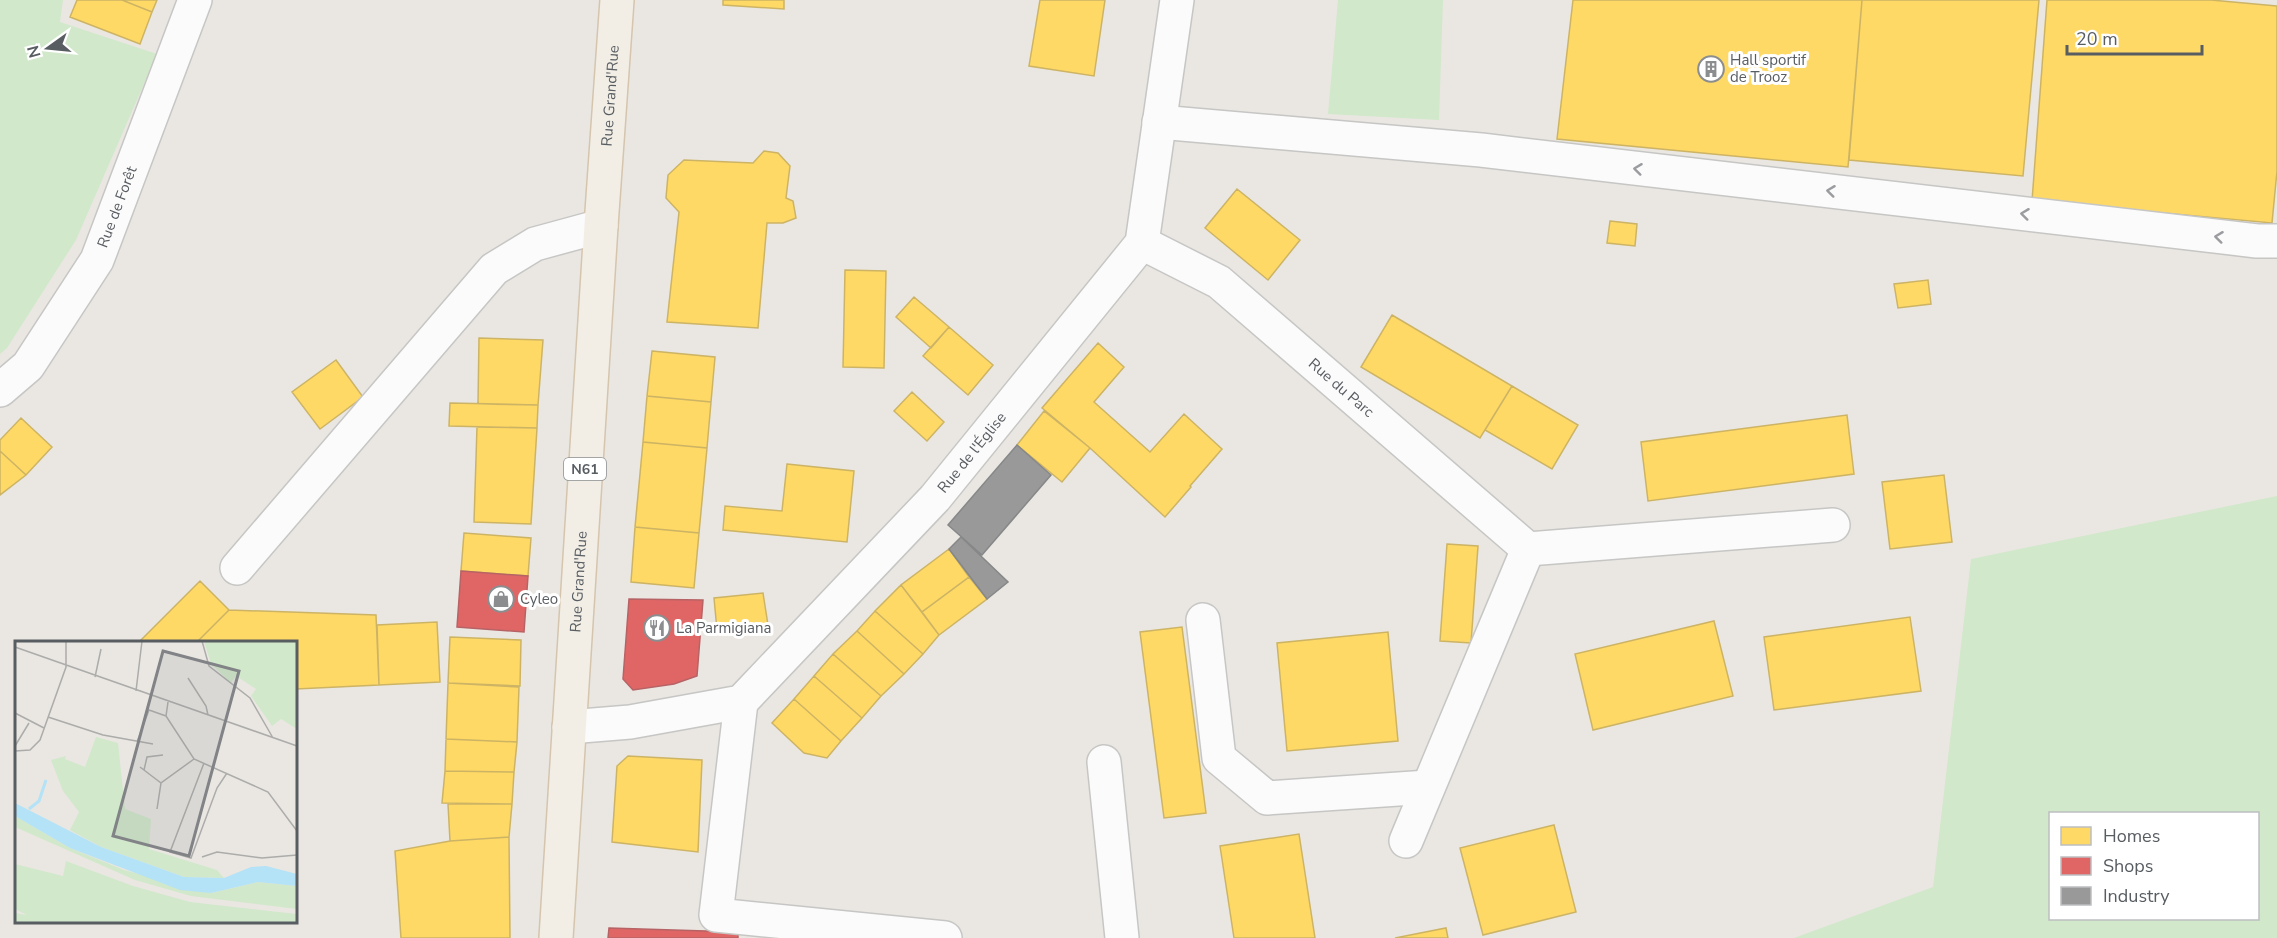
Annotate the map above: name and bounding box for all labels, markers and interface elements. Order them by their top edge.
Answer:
north arrow [18,18,78,78]
scale bar [2067,18,2202,56]
text: 20 m [2076,27,2118,51]
text: N [22,43,47,60]
street label: Rue Grand'Rue [597,44,624,147]
place label: Hall sportif de Trooz [1730,50,1807,87]
building icon: Hall sportif de Trooz [1696,54,1726,84]
street label: Rue de Forêt [93,163,142,251]
one-way arrow [1633,163,1642,175]
one-way arrow [1827,186,1836,198]
one-way arrow [2021,208,2030,221]
one-way arrow [2214,231,2223,244]
street label: Rue du Parc [1304,354,1378,422]
street label: Rue de l'Église [933,408,1011,497]
road number: N61 [564,458,606,480]
street label: Rue Grand'Rue [565,530,592,633]
shop icon: Cyleo [486,584,516,614]
place label: Cyleo [520,589,558,609]
restaurant icon: La Parmigiana [642,613,672,643]
place label: La Parmigiana [676,618,771,638]
inset map [15,641,297,923]
legend [2049,812,2259,920]
text: Homes [2103,824,2160,848]
text: Shops [2103,854,2153,878]
text: Industry [2103,884,2170,908]

